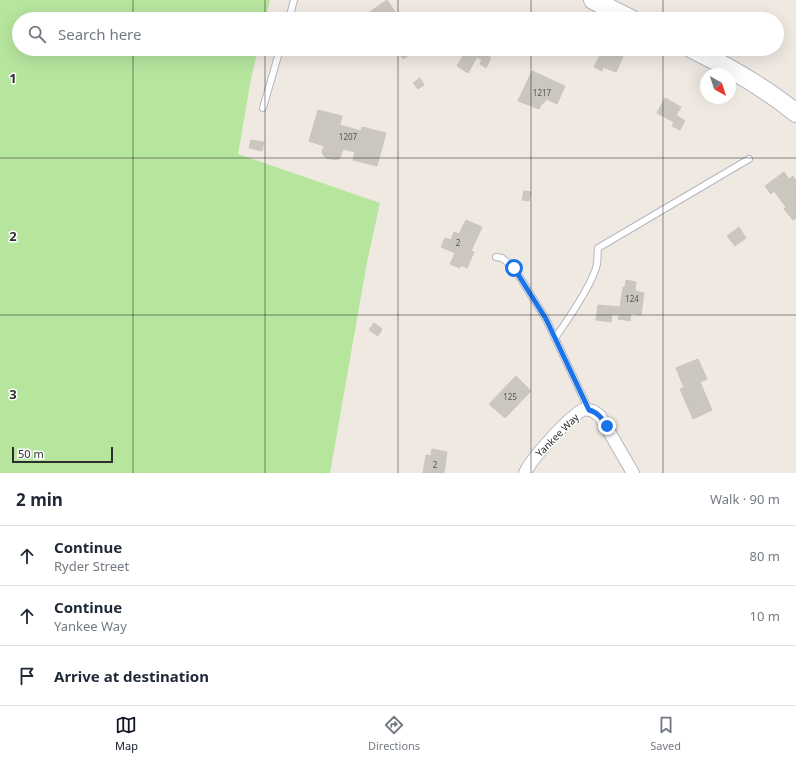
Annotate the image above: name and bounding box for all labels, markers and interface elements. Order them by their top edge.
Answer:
search box [12,12,784,56]
icon: search [26,23,48,45]
text: Search here [58,24,141,44]
north arrow [700,68,736,104]
text: 1 [9,69,17,87]
house number: 1217 [533,87,552,98]
house number: 1207 [339,131,358,142]
text: 2 [9,227,17,245]
house number: 2 [456,237,461,248]
route start [505,259,523,277]
house number: 124 [625,293,639,304]
text: 3 [9,385,17,403]
house number: 125 [503,391,517,402]
street label: Yankee Way [532,410,582,460]
route end [598,417,616,435]
scale bar [12,445,113,464]
text: 50 m [18,446,44,461]
house number: 2 [433,459,438,470]
text: 2 min [16,488,63,511]
text: Walk · 90 m [710,490,780,508]
text: Continue [54,537,122,557]
icon: ahead [16,545,38,567]
text: 80 m [750,547,780,565]
text: Ryder Street [54,557,129,575]
text: Continue [54,597,122,617]
icon: ahead [16,605,38,627]
text: 10 m [750,607,780,625]
text: Yankee Way [54,617,127,635]
icon: arrive [16,665,38,687]
text: Arrive at destination [54,666,209,686]
tab: Map [115,714,138,753]
tab: Directions [368,714,420,753]
tab: Saved [650,714,681,753]

